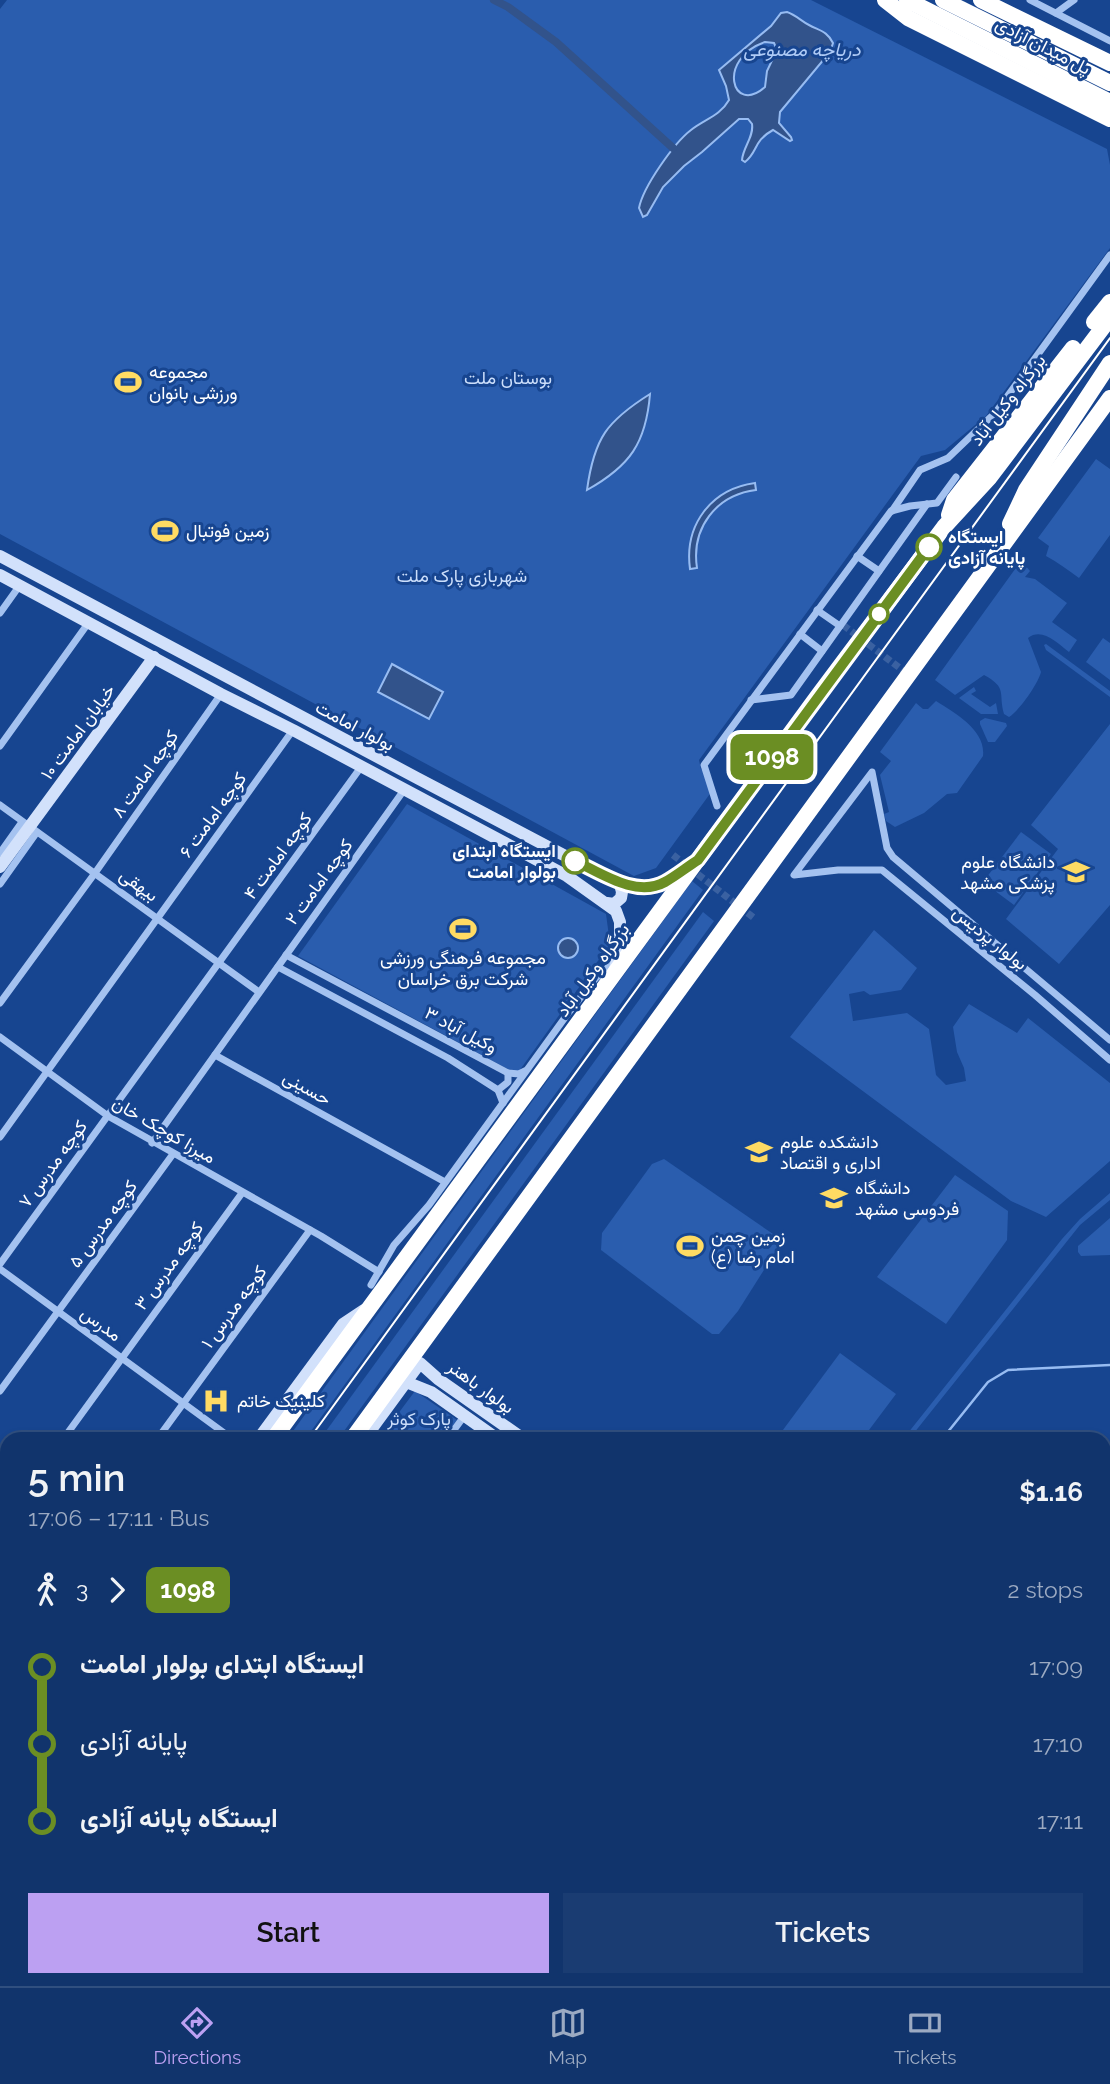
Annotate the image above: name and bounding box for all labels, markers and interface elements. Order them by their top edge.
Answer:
street label: پل میدان آزادی [991,13,1094,80]
water label: دریاچه مصنوعی [743,38,862,63]
street label: بزرگراه وکیل آباد [965,350,1051,450]
place label: مجموعه ورزشی بانوان [149,361,238,404]
sports icon: مجموعه ورزشی بانوان [113,367,143,397]
park label: بوستان ملت [464,367,552,389]
sports icon: زمین فوتبال [150,516,180,546]
place label: زمین فوتبال [186,520,269,542]
place label: ایستگاه پایانه آزادی [948,526,1025,570]
marker: ایستگاه پایانه آزادی [916,534,942,560]
park label: شهربازی پارک ملت [397,565,527,588]
unlabelled marker [869,604,889,624]
street label: خیابان امامت ۱۰ [36,680,119,783]
street label: بولوار امامت [312,696,398,756]
street label: کوچه امامت ۸ [107,726,184,823]
line badge: 1098 [723,734,821,780]
text: 1098 [744,742,800,771]
street label: کوچه امامت ۶ [175,768,252,863]
street label: کوچه امامت ۴ [239,808,318,904]
street label: کوچه امامت ۲ [280,835,358,930]
place label: ایستگاه ابتدای بولوار امامت [452,840,556,883]
marker: ایستگاه ابتدای بولوار امامت [562,848,588,874]
place label: دانشگاه علوم پزشکی مشهد [960,851,1055,895]
school or university icon: دانشگاه علوم پزشکی مشهد [1061,857,1091,887]
street label: بیهقی [115,864,163,906]
street label: بولوار پردیس [948,901,1032,976]
sports icon: مجموعه فرهنگی ورزشی شرکت برق خراسان [448,914,478,944]
street label: بزرگراه وکیل آباد [552,919,634,1021]
place label: مجموعه فرهنگی ورزشی شرکت برق خراسان [380,947,546,990]
street label: ۳ وکیل آباد [421,1002,501,1058]
street label: حسینی [279,1066,335,1110]
street label: میرزا کوچک خان [108,1092,220,1169]
street label: کوچه مدرس ۷ [14,1116,93,1212]
place label: دانشکده علوم اداری و اقتصاد [780,1131,881,1174]
school or university icon: دانشکده علوم اداری و اقتصاد [744,1137,774,1167]
street label: کوچه مدرس ۵ [64,1176,143,1272]
place label: دانشگاه فردوسی مشهد [855,1177,959,1220]
school or university icon: دانشگاه فردوسی مشهد [819,1183,849,1213]
street label: کوچه مدرس ۳ [130,1218,209,1315]
place label: زمین چمن امام رضا (ع) [711,1225,795,1269]
sports icon: زمین چمن امام رضا (ع) [675,1231,705,1261]
street label: کوچه مدرس ۱ [197,1261,272,1353]
street label: مدرس [76,1302,126,1346]
street label: بولوار باهنر [443,1355,519,1419]
hospital icon: کلینیک خاتم [201,1386,231,1416]
place label: کلینیک خاتم [237,1390,325,1413]
park label: پارک کوثر [386,1408,451,1431]
text: 5 min [28,1455,125,1500]
text: $1.16 [1019,1477,1083,1507]
text: 17:06 – 17:11 · Bus [28,1504,209,1531]
icon: walk [28,1571,66,1609]
icon: forward [98,1571,136,1609]
text: 1098 [160,1575,216,1604]
text: 3 [76,1576,88,1603]
text: 2 stops [1008,1576,1083,1603]
text: ایستگاه ابتدای بولوار امامت [80,1649,364,1679]
text: 17:09 [1029,1653,1083,1680]
text: پایانه آزادی [80,1726,187,1756]
text: 17:10 [1033,1730,1083,1757]
text: ایستگاه پایانه آزادی [80,1803,278,1833]
text: 17:11 [1037,1807,1083,1834]
button: Start [28,1893,549,1973]
button: Tickets [563,1893,1083,1973]
tab: Directions [154,2004,241,2068]
tab: Map [548,2004,587,2068]
tab: Tickets [894,2004,956,2068]

